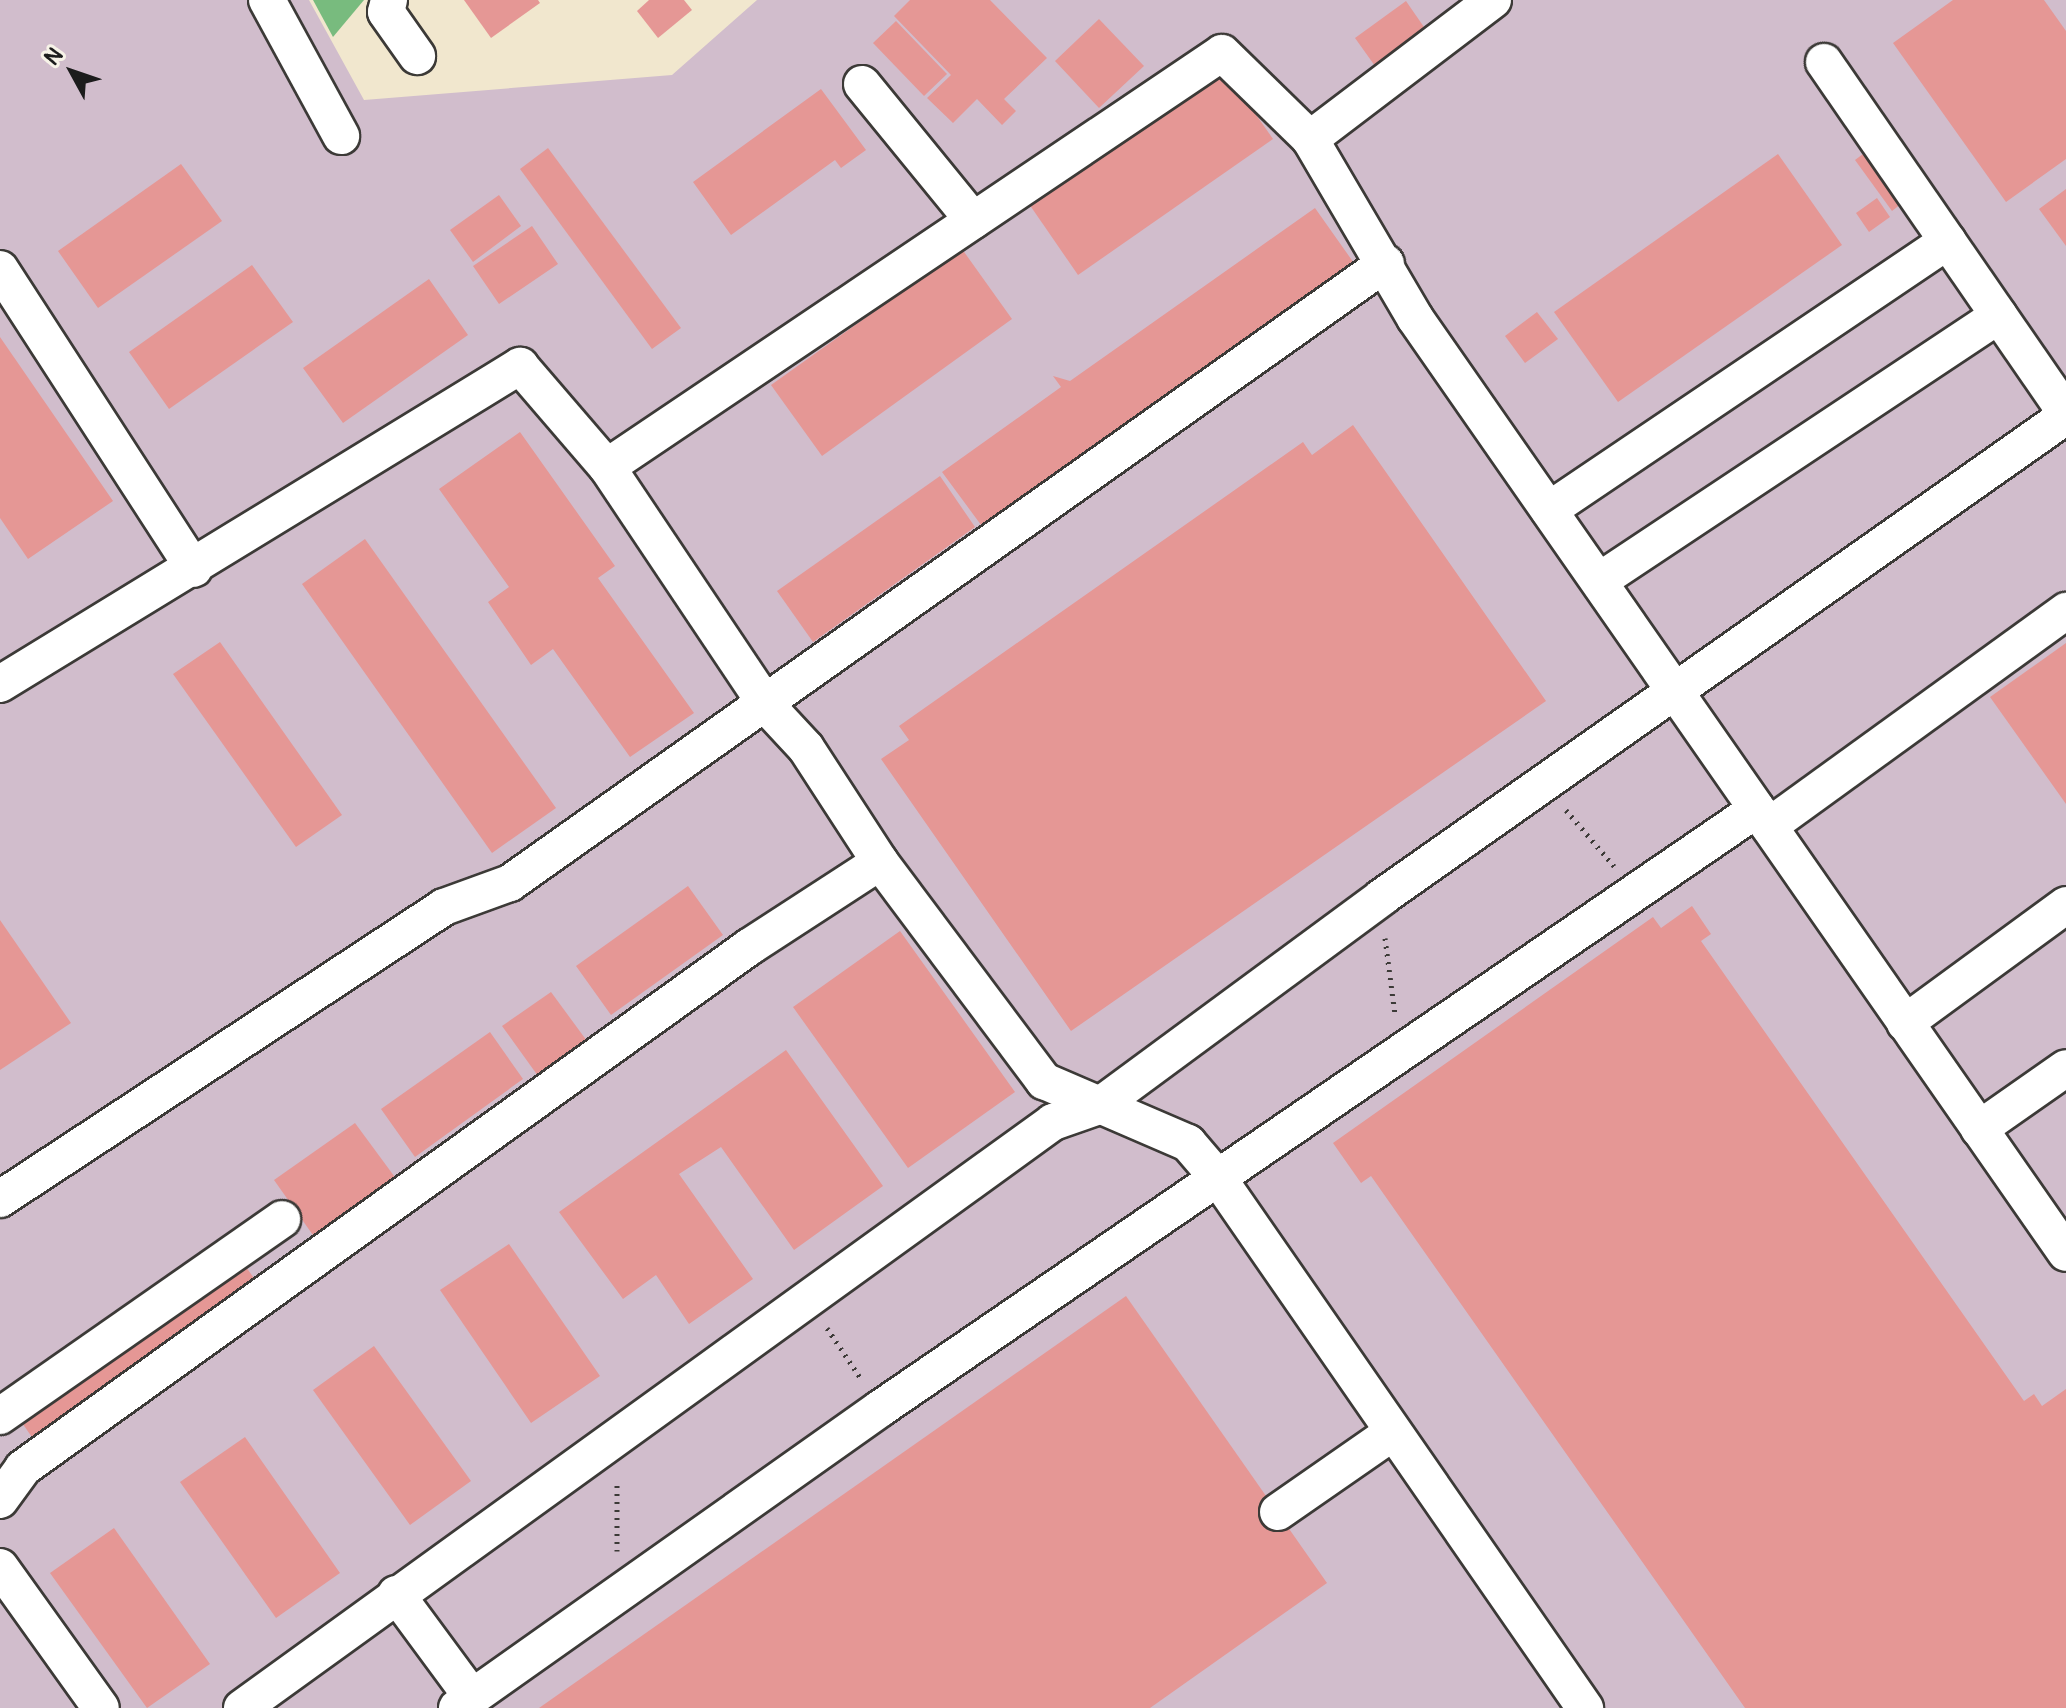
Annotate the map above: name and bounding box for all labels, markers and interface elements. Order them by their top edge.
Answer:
north arrow [32,32,112,112]
text: N [38,42,69,71]

